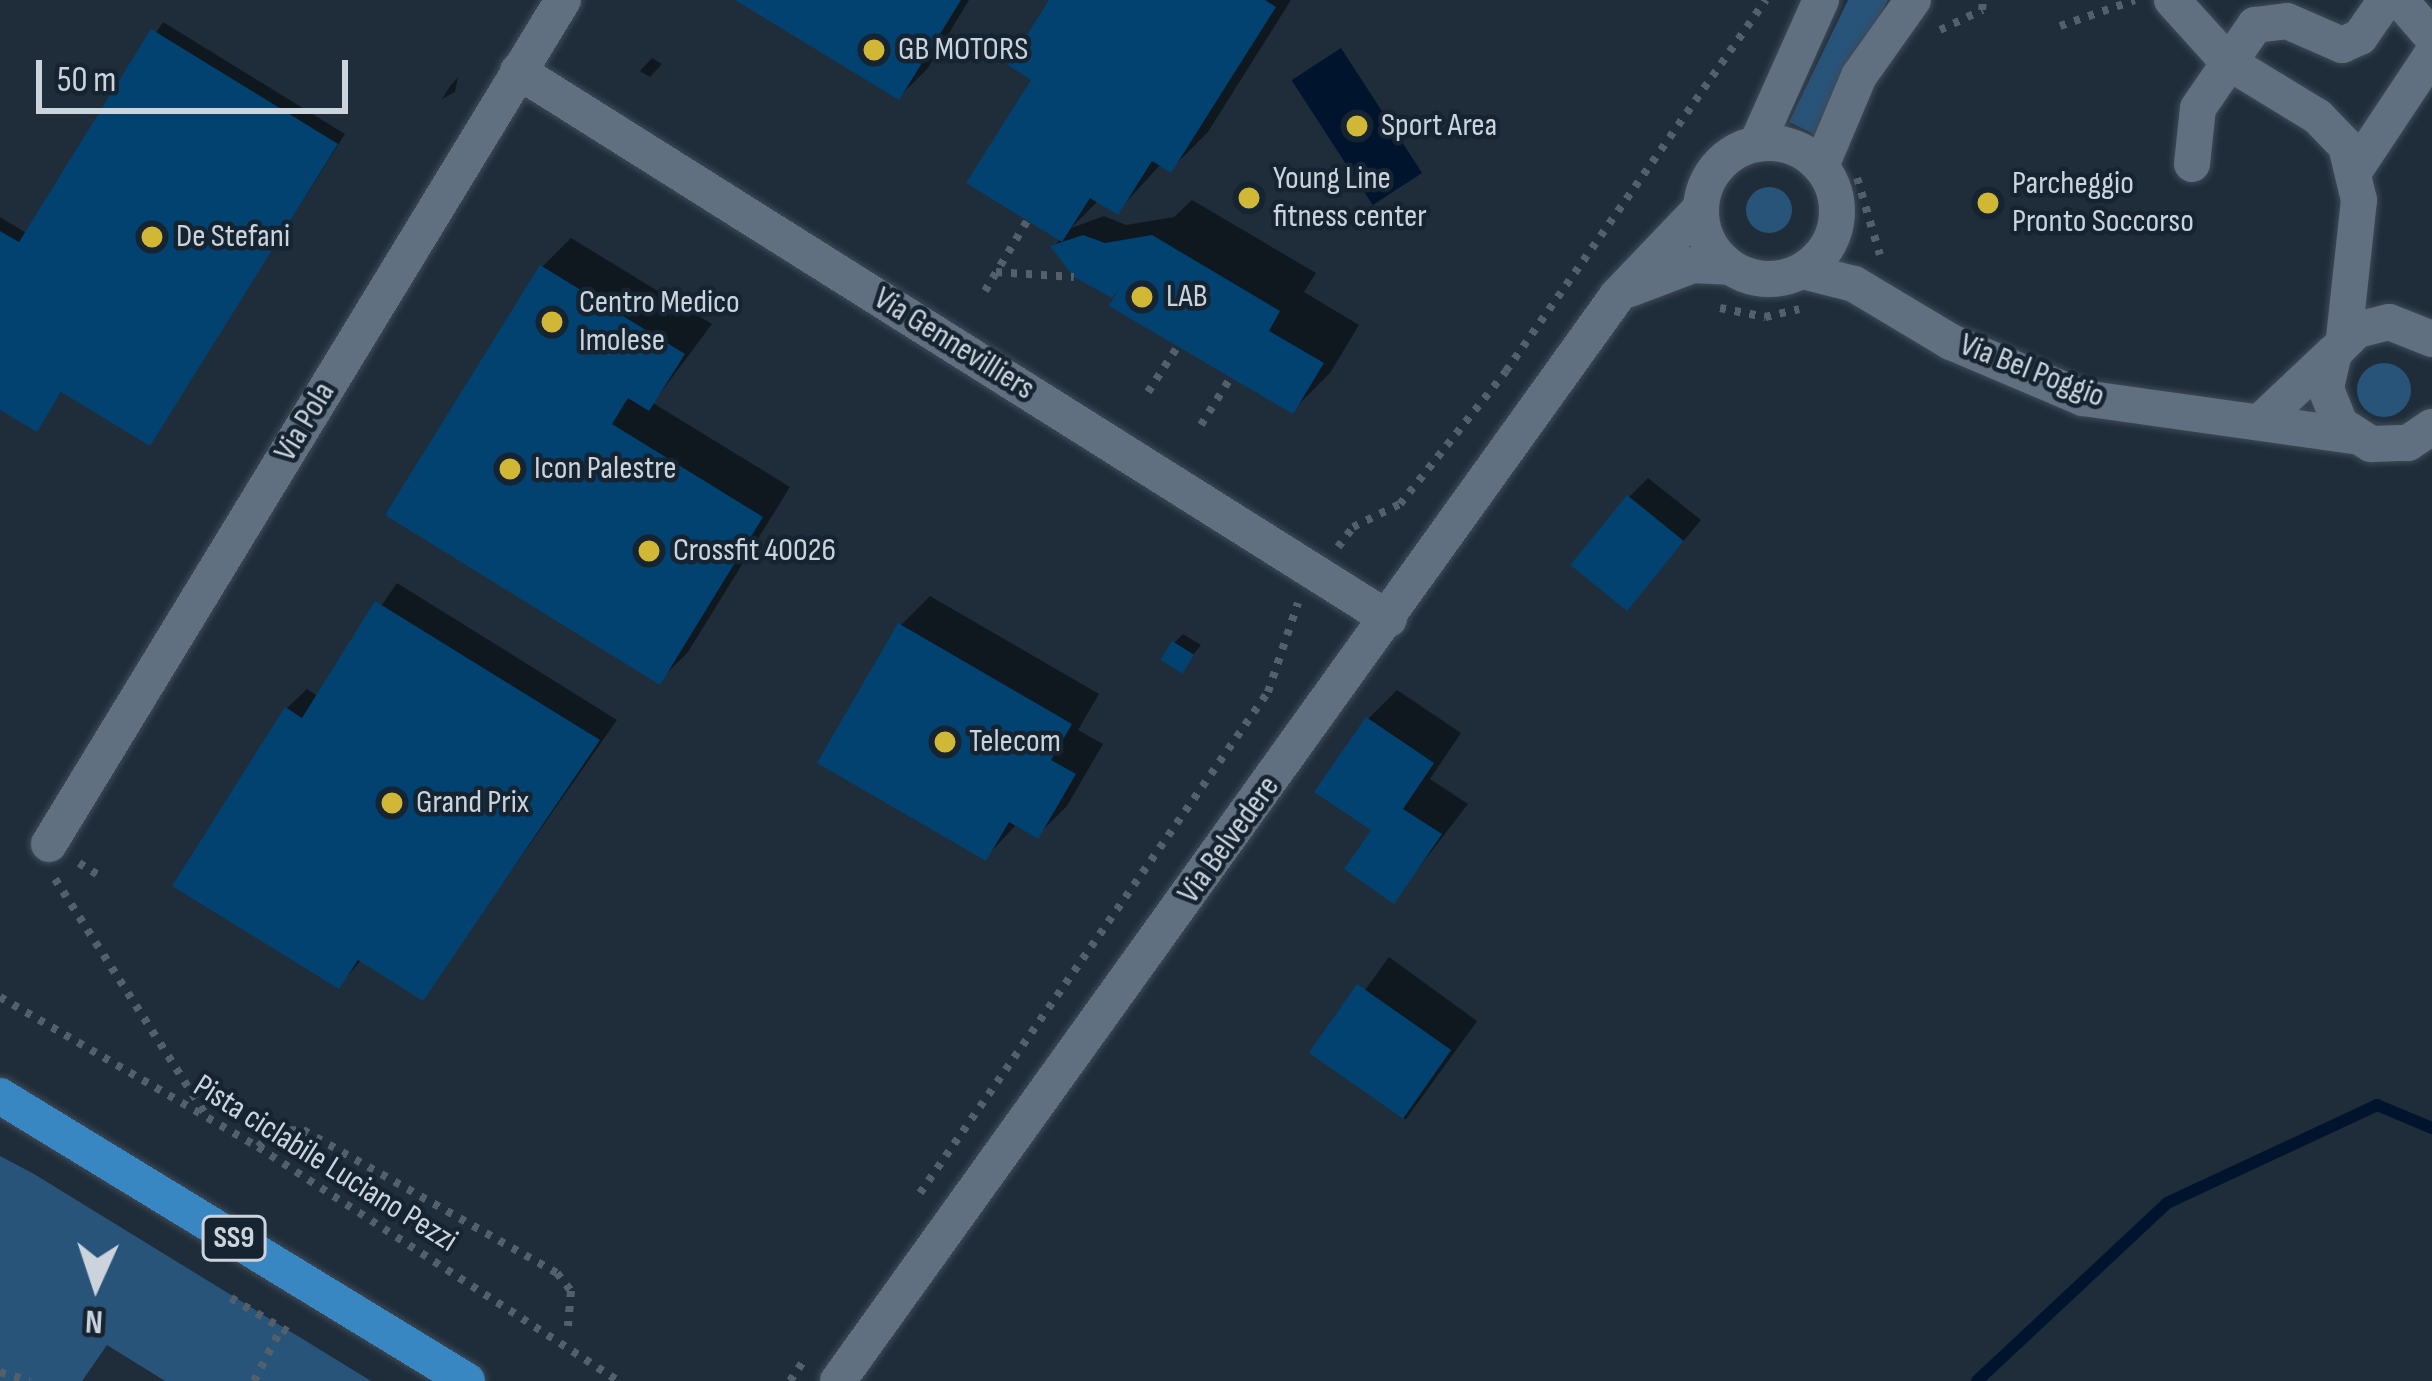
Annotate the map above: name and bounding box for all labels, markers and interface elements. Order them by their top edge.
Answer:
place label: GB MOTORS [898,30,1028,70]
scale bar [42,36,354,110]
marker: GB MOTORS [861,37,887,63]
text: 50 m [57,59,116,102]
place label: Sport Area [1381,106,1497,146]
marker: Sport Area [1344,113,1370,139]
place label: Young Line fitness center [1273,159,1427,237]
place label: Parcheggio Pronto Soccorso [2012,164,2194,242]
marker: Young Line fitness center [1236,185,1262,211]
marker: Parcheggio Pronto Soccorso [1975,190,2001,216]
place label: De Stefani [176,217,290,257]
marker: De Stefani [139,224,165,250]
place label: LAB [1166,277,1207,317]
street label: Via Gennevilliers [866,279,1042,409]
place label: Centro Medico Imolese [579,283,740,361]
marker: LAB [1129,284,1155,310]
marker: Centro Medico Imolese [536,306,568,338]
street label: Via Bel Poggio [1954,325,2110,417]
street label: Via Pola [266,375,344,469]
place label: Icon Palestre [534,449,677,489]
marker: Icon Palestre [497,456,523,482]
place label: Crossfit 40026 [673,531,836,571]
marker: Crossfit 40026 [636,538,662,564]
place label: Telecom [969,722,1061,762]
marker: Telecom [932,729,958,755]
street label: Via Belvedere [1169,768,1289,912]
place label: Grand Prix [416,783,529,823]
marker: Grand Prix [379,790,405,816]
street label: Pista ciclabile Luciano Pezzi [186,1067,464,1261]
road number: SS9 [201,1214,267,1262]
north arrow [36,1225,156,1345]
text: N [84,1301,104,1341]

